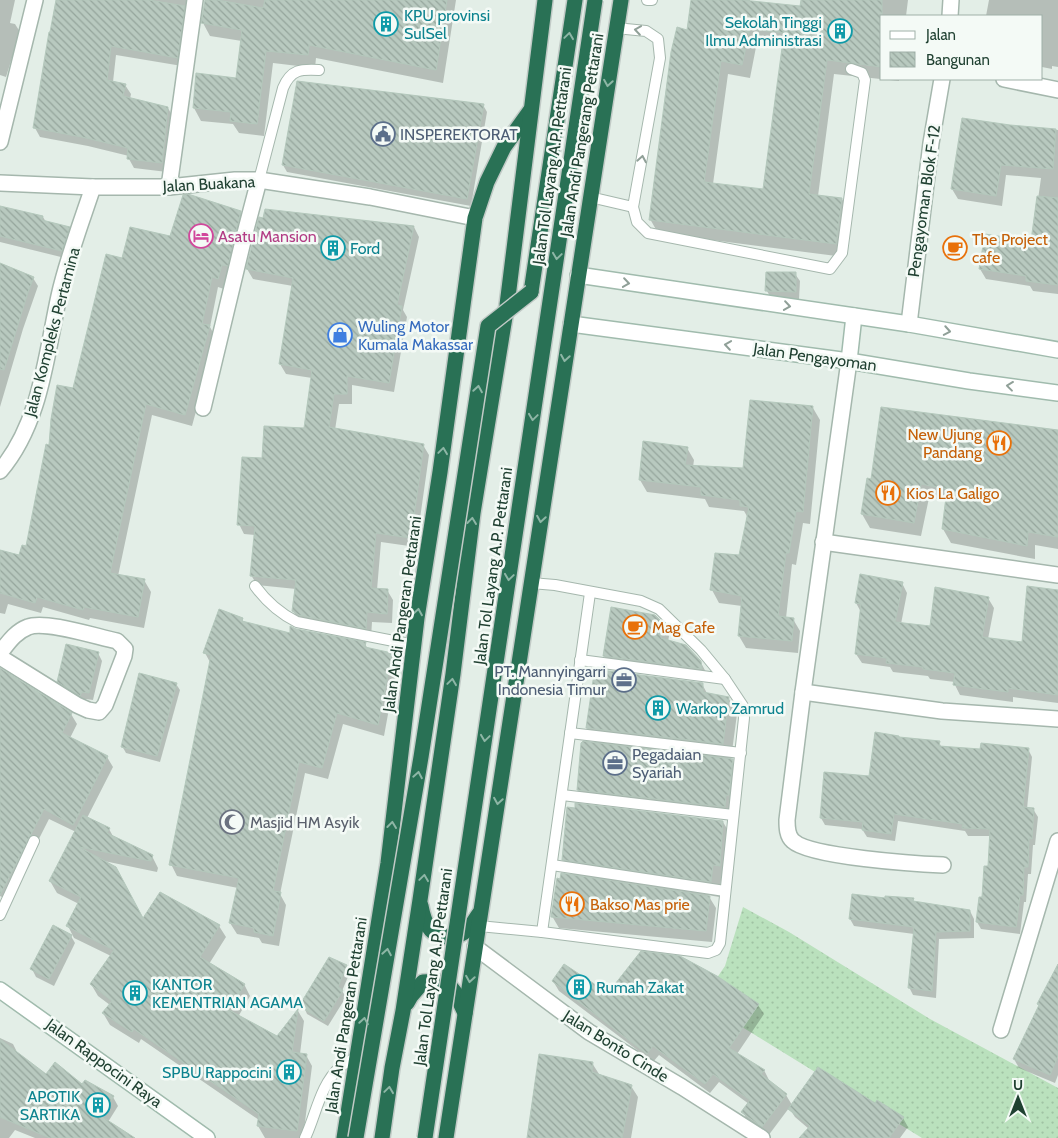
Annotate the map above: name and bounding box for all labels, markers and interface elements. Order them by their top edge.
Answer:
place label: KPU provinsi SulSel [404,6,490,43]
building icon: KPU provinsi SulSel [373,11,399,37]
place label: Sekolah Tinggi Ilmu Administrasi [705,13,822,50]
legend [880,15,1043,80]
building icon: Sekolah Tinggi Ilmu Administrasi [827,18,853,44]
one-way arrow [634,26,643,36]
text: Jalan [925,26,956,44]
street label: Jalan Andi Pangerang Pettarani [556,32,607,239]
one-way arrow [564,32,574,41]
text: Bangunan [926,51,990,69]
street label: Jalan Tol Layang A.P. Pettarani [529,66,575,267]
one-way arrow [603,78,613,87]
public building icon: INSPEREKTORAT [370,121,396,147]
street label: Pengayoman Blok F-12 [904,124,944,278]
place label: INSPEREKTORAT [400,125,518,144]
one-way arrow [636,155,646,163]
street label: Jalan Buakana [161,172,256,196]
hotel icon: Asatu Mansion [188,223,214,249]
place label: Asatu Mansion [218,227,317,246]
place label: The Project cafe [972,230,1048,267]
building icon: Ford [320,235,346,261]
cafe icon: The Project cafe [942,235,968,261]
place label: Ford [350,239,380,258]
street label: Jalan Kompleks Pertamina [20,245,84,420]
one-way arrow [552,252,562,260]
one-way arrow [622,277,630,287]
one-way arrow [782,301,791,311]
place label: Wuling Motor Kumala Makassar [358,317,474,354]
shop icon: Wuling Motor Kumala Makassar [327,322,353,348]
one-way arrow [943,325,952,335]
street label: Jalan Pengayoman [751,339,878,375]
one-way arrow [723,340,731,351]
one-way arrow [561,354,571,363]
one-way arrow [1005,381,1013,392]
one-way arrow [473,385,483,394]
one-way arrow [528,412,538,421]
place label: New Ujung Pandang [908,425,983,462]
restaurant icon: New Ujung Pandang [986,430,1012,456]
one-way arrow [437,447,448,455]
street label: Jalan Tol Layang A.P. Pettarani [470,466,516,667]
restaurant icon: Kios La Galigo [875,480,901,506]
place label: Kios La Galigo [906,484,1000,503]
street label: Jalan Andi Pangeran Pettarani [379,515,425,714]
one-way arrow [536,515,547,523]
one-way arrow [467,517,477,525]
one-way arrow [504,574,515,582]
one-way arrow [412,608,423,616]
cafe icon: Mag Cafe [622,614,648,640]
place label: Mag Cafe [652,618,715,637]
place label: PT. Mannyingarri Indonesia Timur [494,662,607,699]
office icon: PT. Mannyingarri Indonesia Timur [611,667,637,693]
one-way arrow [446,678,457,686]
building icon: Warkop Zamrud [645,695,671,721]
place label: Warkop Zamrud [676,699,784,718]
one-way arrow [480,734,491,742]
place label: Pegadaian Syariah [632,745,701,782]
office icon: Pegadaian Syariah [602,750,628,776]
one-way arrow [412,770,422,779]
one-way arrow [493,797,504,805]
mosque icon: Masjid HM Asyik [219,809,245,835]
place label: Masjid HM Asyik [250,813,360,832]
one-way arrow [386,821,397,829]
street label: Jalan Tol Layang A.P. Pettarani [410,867,456,1068]
one-way arrow [418,873,428,882]
restaurant icon: Bakso Mas prie [559,891,585,917]
place label: Bakso Mas prie [590,895,690,914]
street label: Jalan Andi Pangeran Pettarani [321,916,371,1115]
one-way arrow [382,948,392,956]
one-way arrow [466,974,476,983]
building icon: Rumah Zakat [566,974,592,1000]
place label: KANTOR KEMENTRIAN AGAMA [152,975,303,1012]
place label: Rumah Zakat [596,978,685,997]
building icon: KANTOR KEMENTRIAN AGAMA [122,980,148,1006]
street label: Jalan Bonto Cinde [559,1006,672,1086]
street label: Jalan Rappocini Raya [42,1014,166,1112]
one-way arrow [358,1016,368,1025]
building icon: SPBU Rappocini [276,1059,302,1085]
place label: SPBU Rappocini [162,1063,272,1082]
north arrow [993,1073,1043,1123]
text: U [1013,1076,1023,1094]
one-way arrow [383,1085,394,1093]
place label: APOTIK SARTIKA [20,1087,80,1124]
building icon: APOTIK SARTIKA [85,1092,111,1118]

